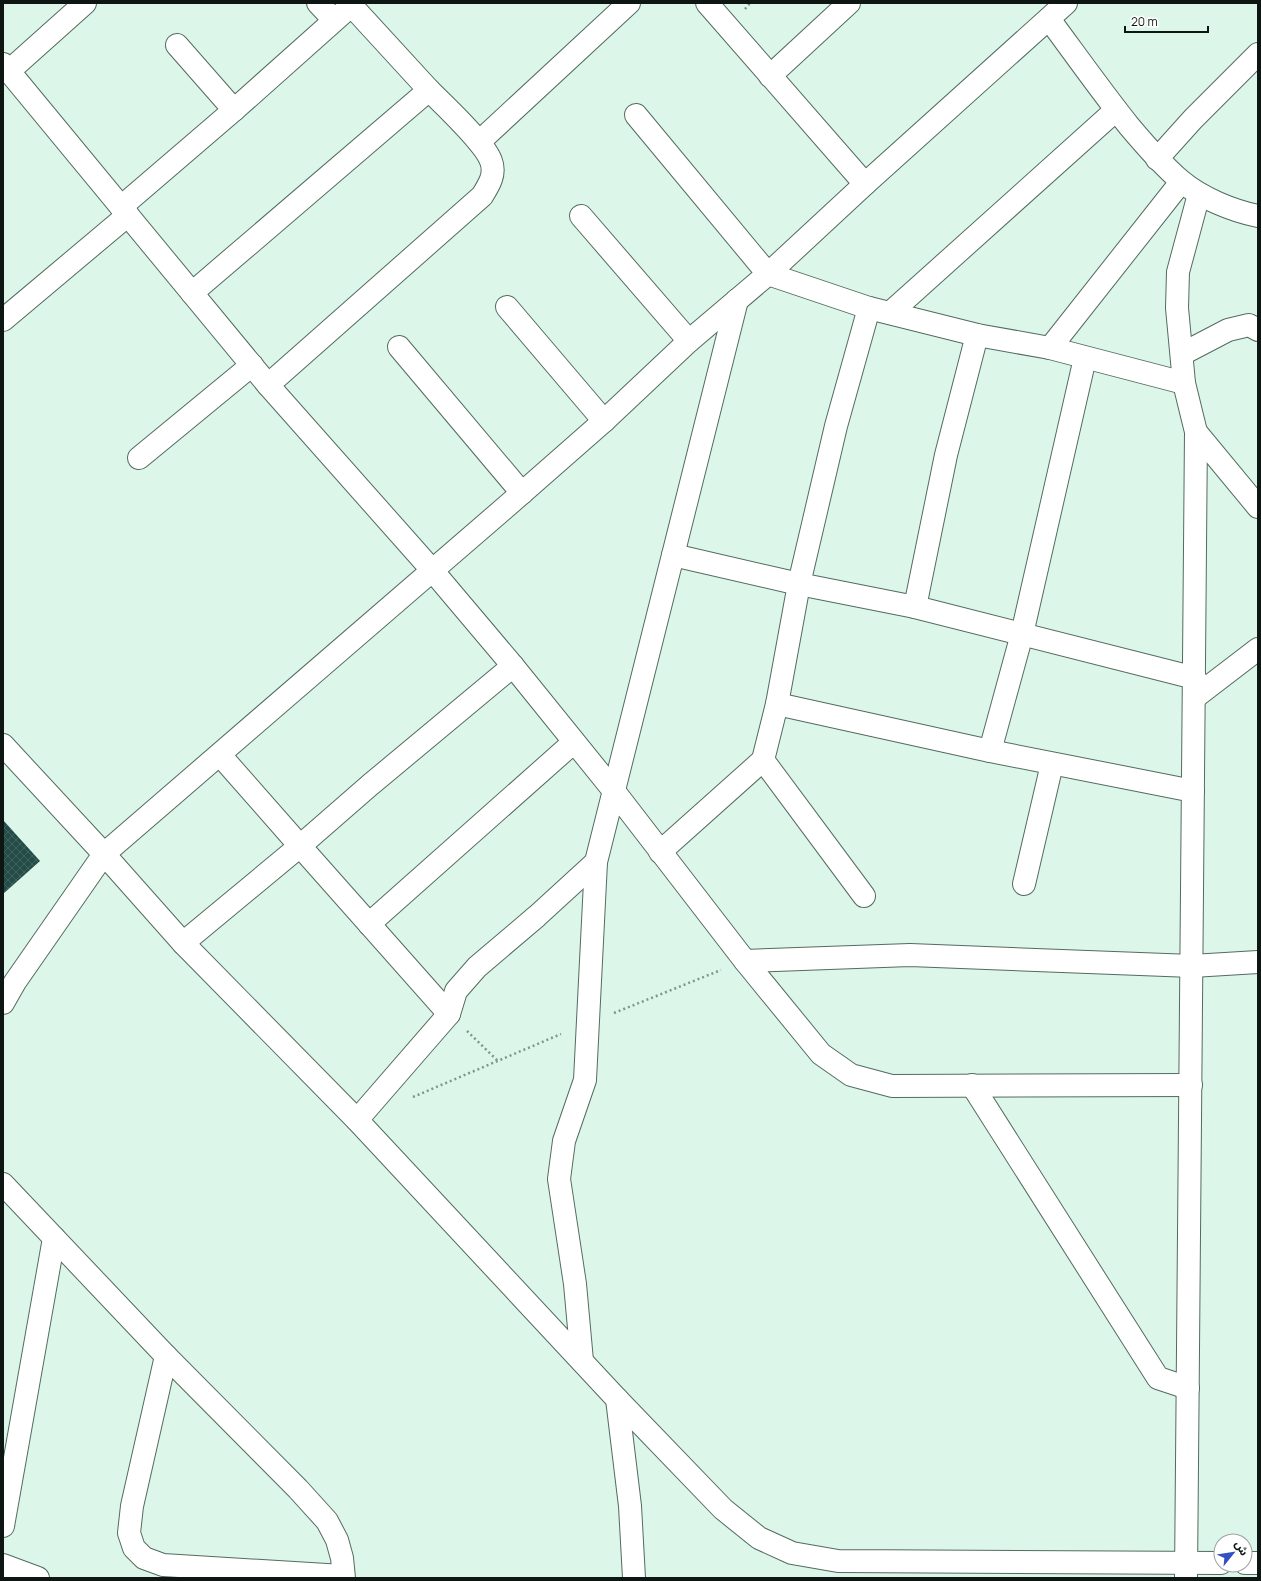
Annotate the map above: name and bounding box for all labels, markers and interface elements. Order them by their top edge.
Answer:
scale bar [1125,8,1208,34]
text: 20 m [1131,13,1158,30]
north arrow [1213,1533,1253,1573]
text: ش [1232,1537,1252,1558]

